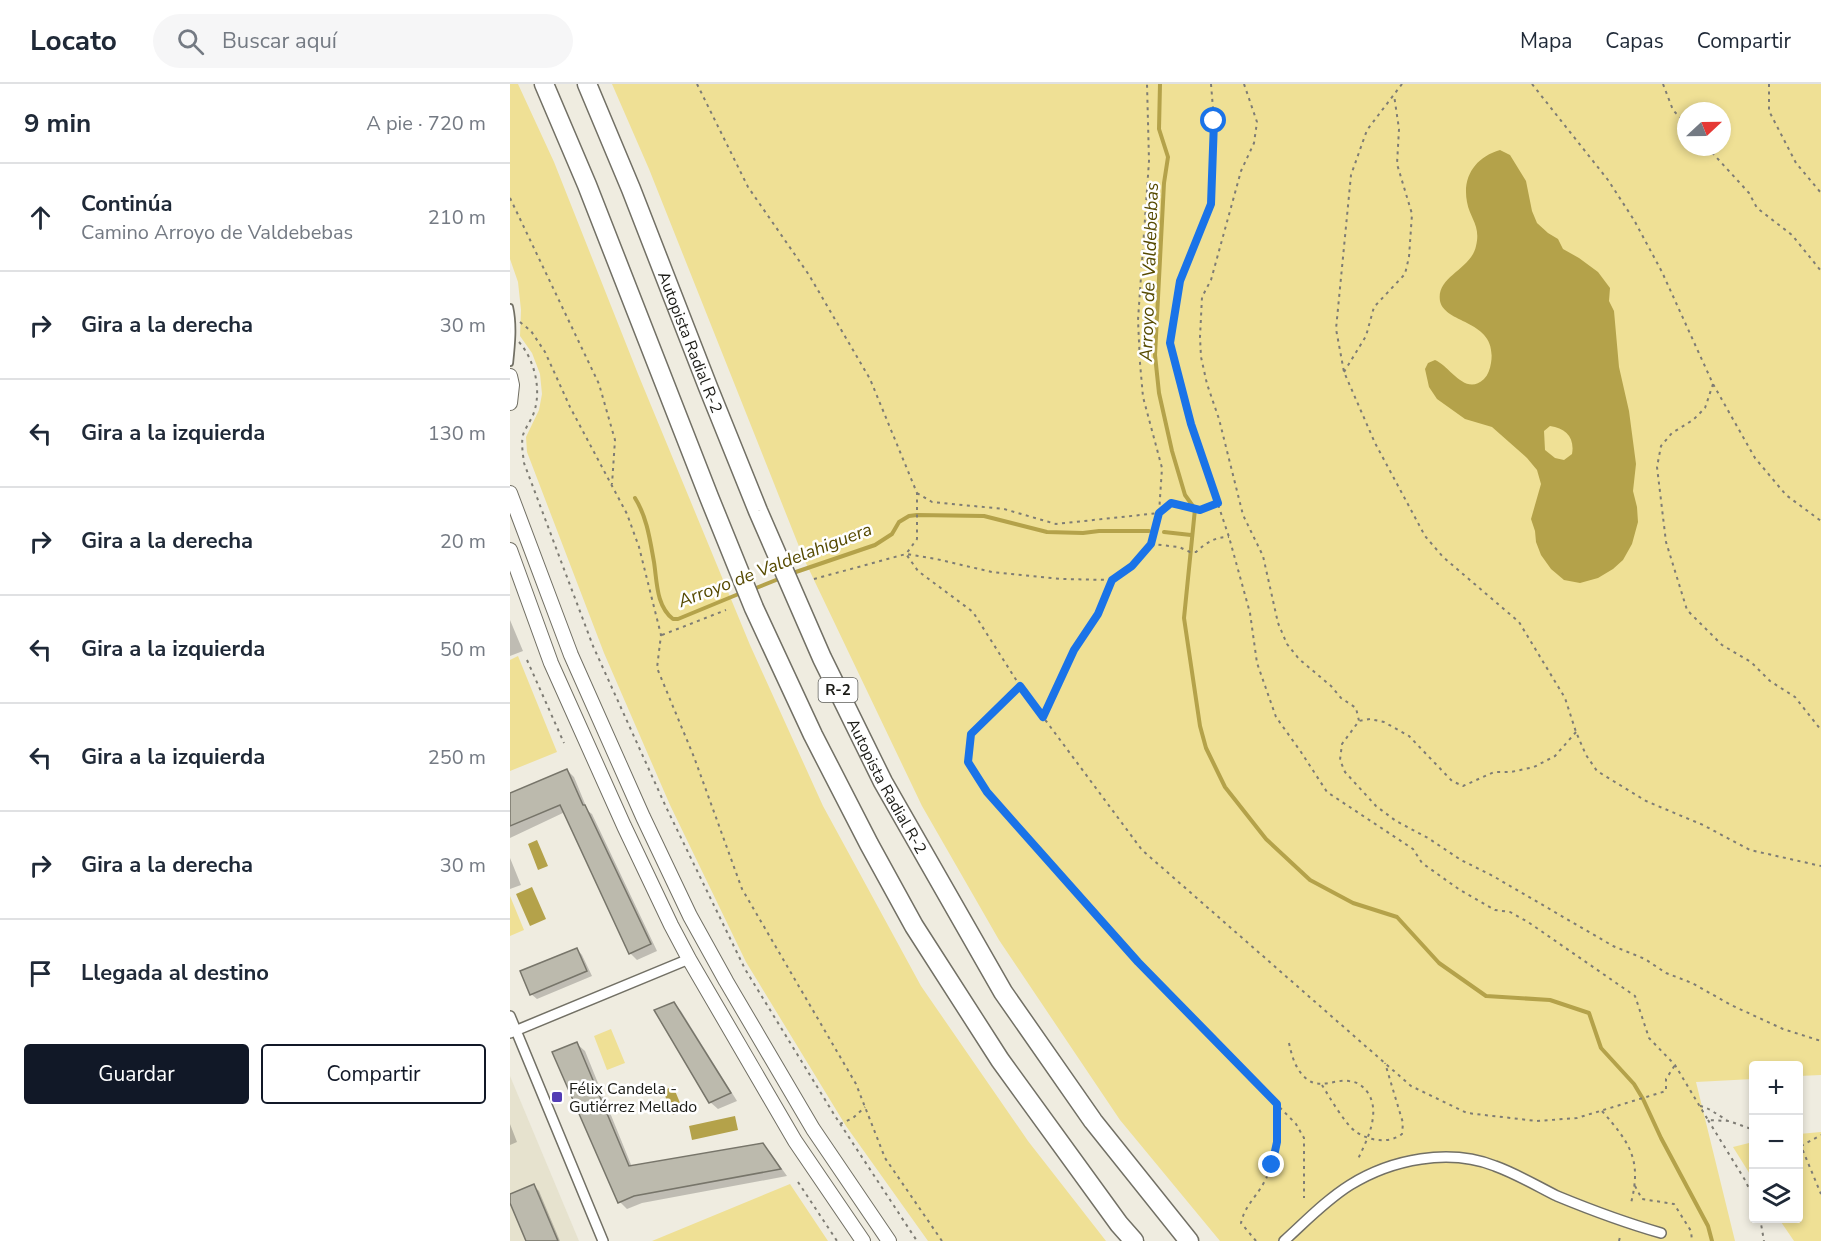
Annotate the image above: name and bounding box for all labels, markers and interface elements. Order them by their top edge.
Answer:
search box [153,14,573,68]
text: Locato [30,22,117,60]
icon: search [174,25,207,58]
text: Buscar aquí [222,26,337,56]
text: Mapa [1520,27,1572,55]
text: Capas [1605,27,1664,55]
text: Compartir [1697,27,1791,55]
north arrow [1677,102,1731,156]
text: 9 min [24,106,91,141]
route start [1200,107,1226,133]
text: A pie · 720 m [366,110,486,137]
water label: Arroyo de Valdebebas [1134,182,1164,363]
text: Continúa [81,189,172,219]
icon: ahead [24,201,57,234]
text: 210 m [428,204,486,231]
text: Camino Arroyo de Valdebebas [81,219,353,246]
street label: Autopista Radial R-2 [652,268,727,416]
icon: right [24,309,57,342]
text: Gira a la derecha [81,310,253,340]
text: 30 m [440,312,486,339]
icon: left [24,417,57,450]
text: Gira a la izquierda [81,418,265,448]
text: 130 m [428,420,486,447]
water label: Arroyo de Valdelahiguera [674,517,875,613]
icon: right [24,525,57,558]
text: Gira a la derecha [81,526,253,556]
text: 20 m [440,528,486,555]
icon: left [24,633,57,666]
text: Gira a la izquierda [81,634,265,664]
text: 50 m [440,636,486,663]
road number: R-2 [818,678,858,702]
street label: Autopista Radial R-2 [841,715,932,858]
icon: left [24,741,57,774]
text: Gira a la izquierda [81,742,265,772]
text: 250 m [428,744,486,771]
icon: right [24,849,57,882]
text: Gira a la derecha [81,850,253,880]
text: 30 m [440,852,486,879]
icon: arrive [24,957,57,990]
text: Llegada al destino [81,958,269,988]
button: Guardar [24,1044,249,1104]
button: Compartir [261,1044,486,1104]
map controls [1749,1061,1803,1223]
button: + [1749,1061,1803,1115]
place label: Félix Candela - Gutiérrez Mellado [569,1078,697,1118]
marker: Félix Candela - Gutiérrez Mellado [550,1090,564,1104]
button: − [1749,1115,1803,1169]
route end [1258,1151,1284,1177]
button: layers [1749,1169,1803,1223]

